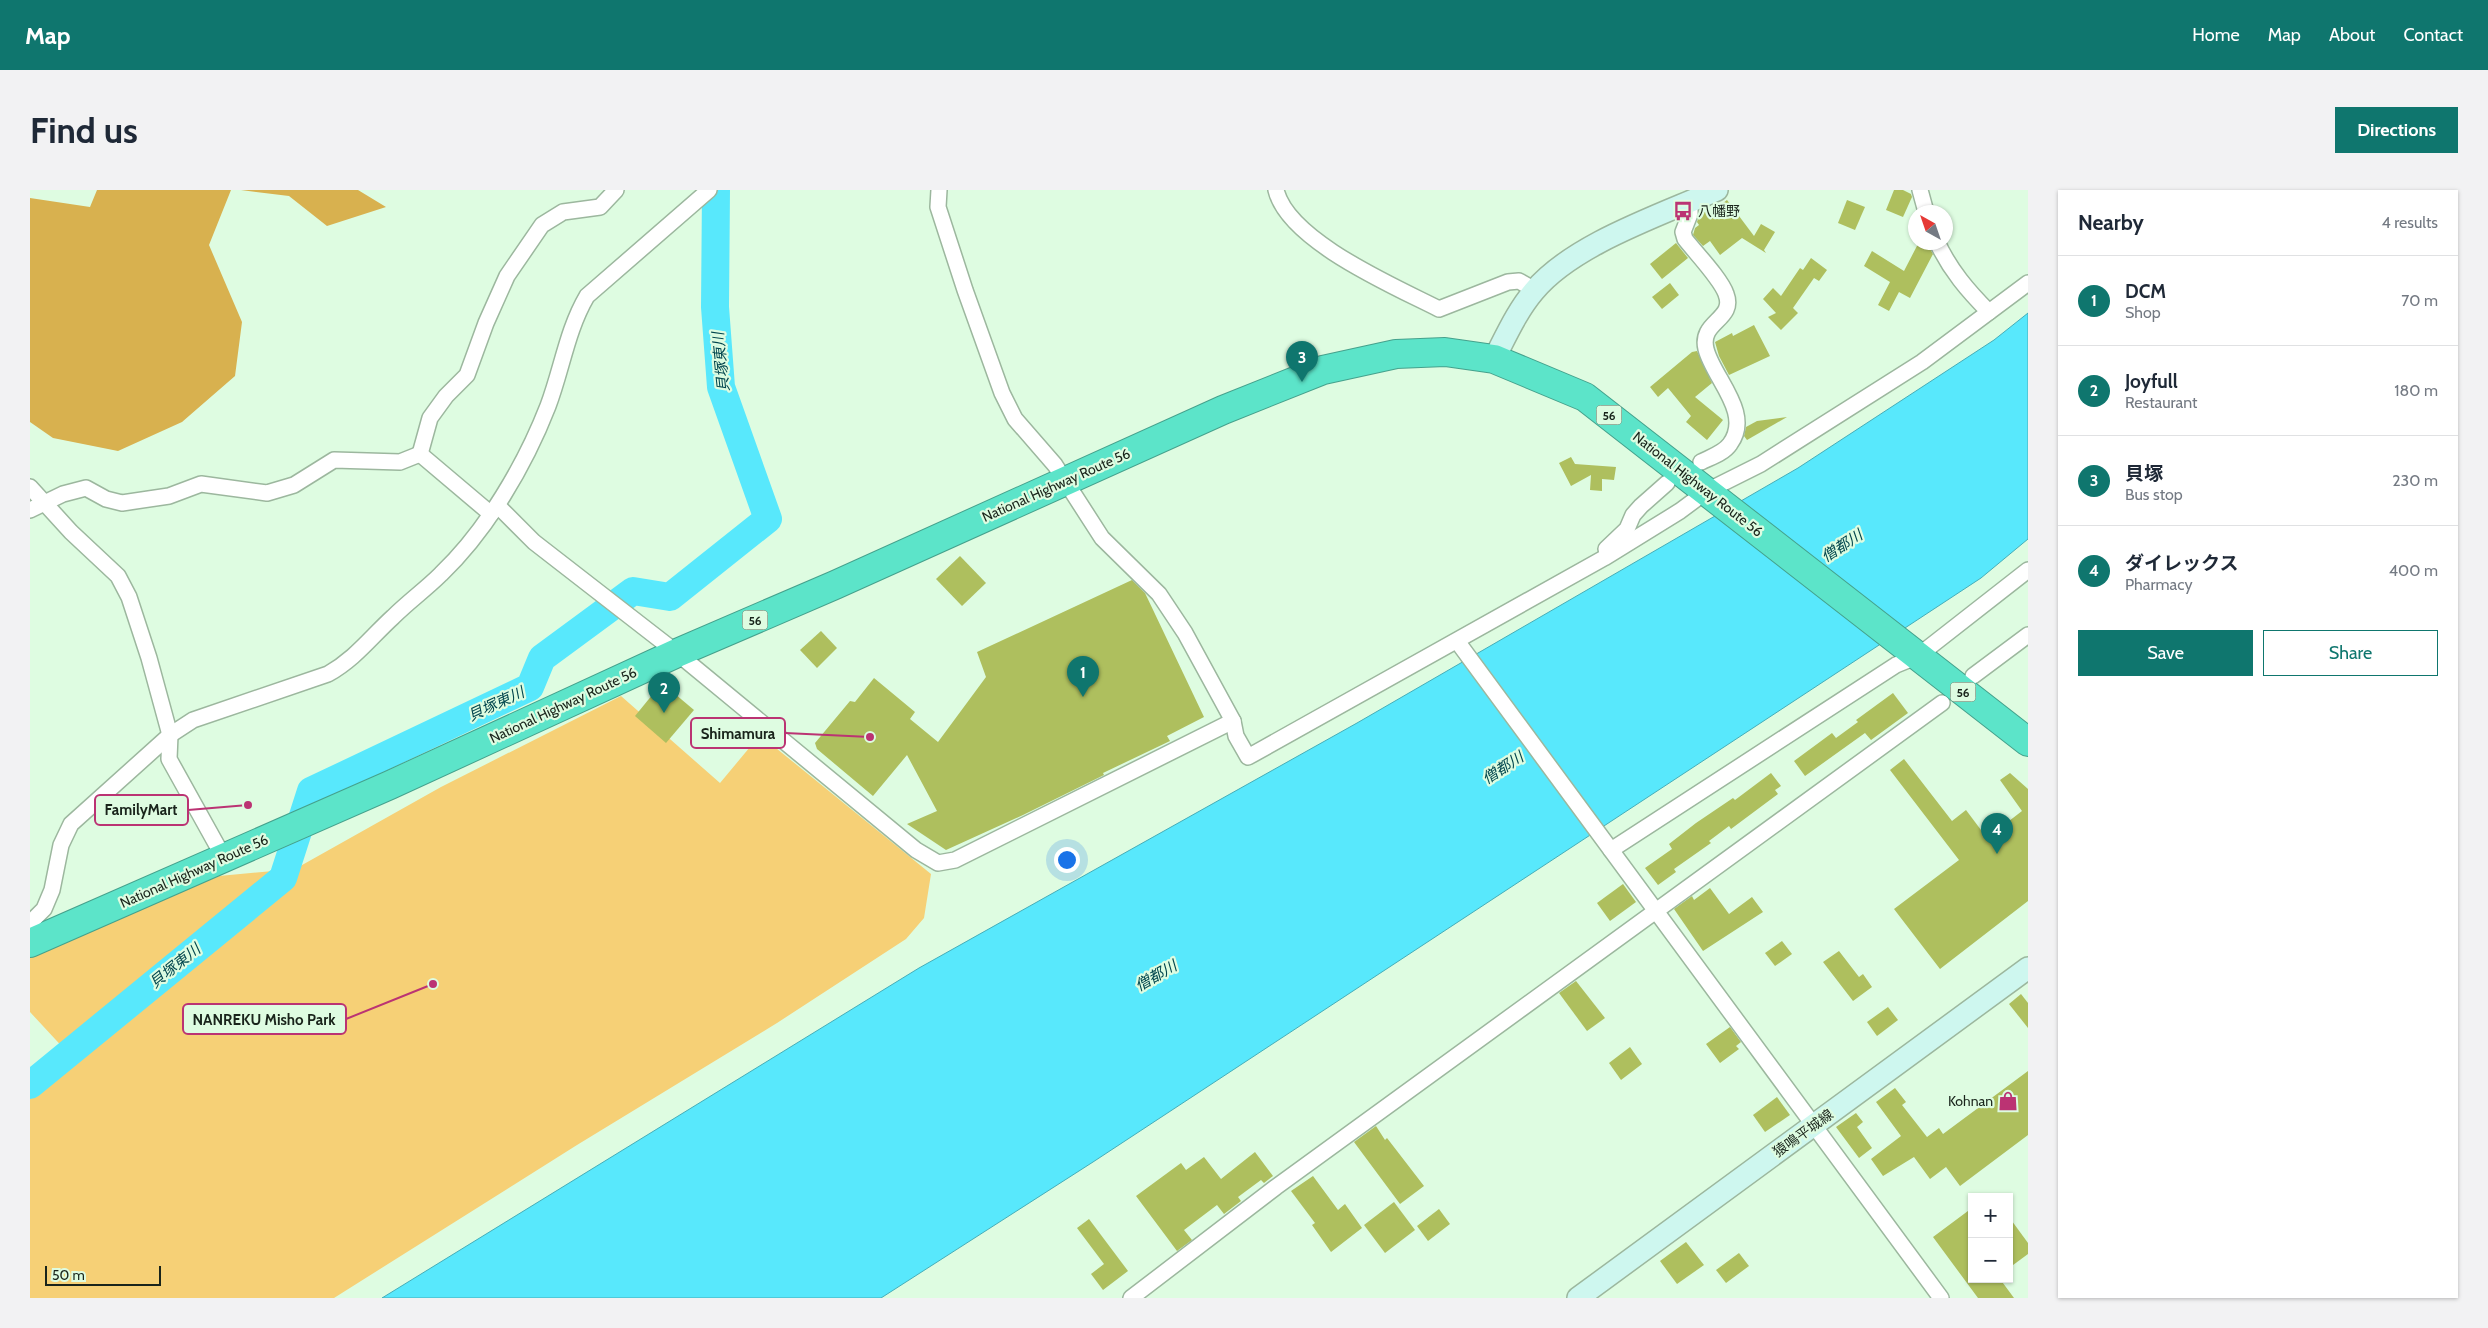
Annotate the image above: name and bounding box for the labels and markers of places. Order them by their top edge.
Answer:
bus stop icon: 八幡野 [1672,200,1694,222]
place label: 八幡野 [1698,202,1740,220]
pin: 3 [1286,341,1318,382]
pin: 1 [1067,656,1099,697]
pin: 2 [648,672,680,713]
callout: Shimamura [691,718,785,748]
callout: FamilyMart [95,795,188,825]
pin: 4 [1981,813,2013,854]
callout: NANREKU Misho Park [183,1004,346,1034]
shop icon: Kohnan [1997,1090,2019,1112]
place label: Kohnan [1948,1092,1993,1110]

